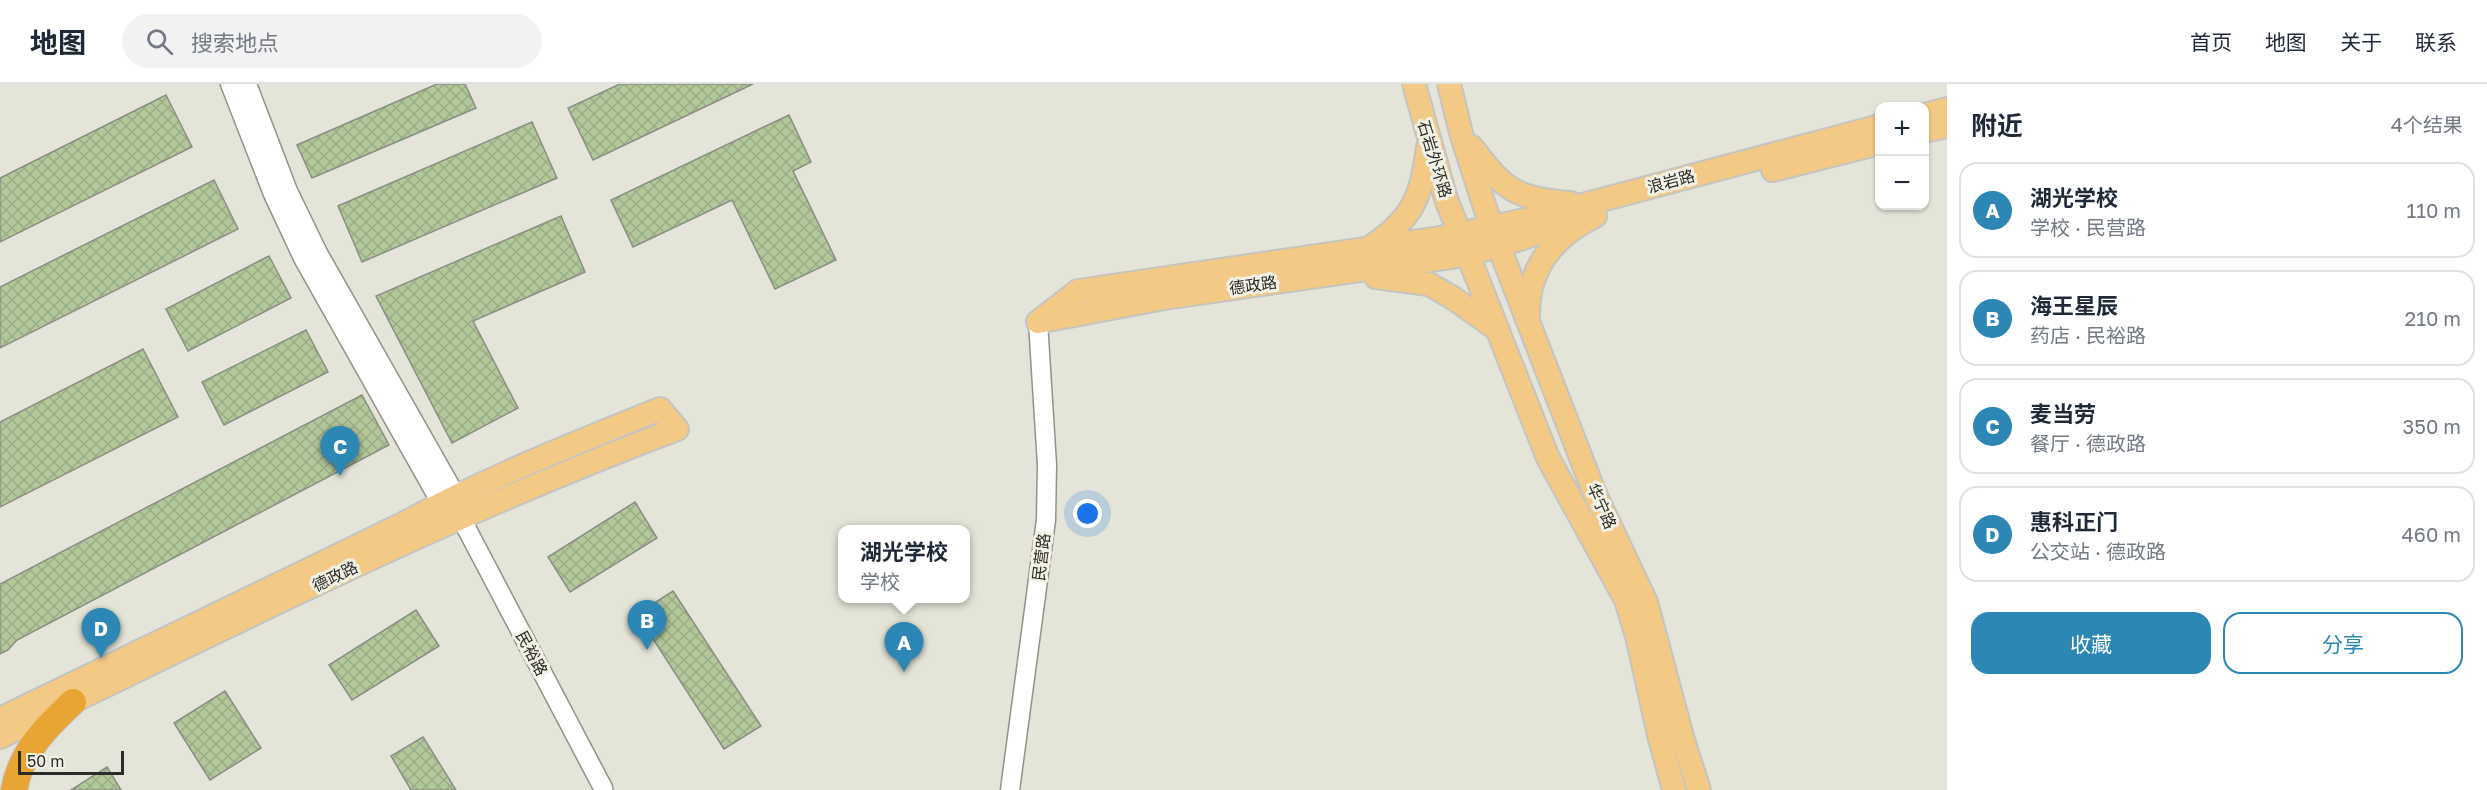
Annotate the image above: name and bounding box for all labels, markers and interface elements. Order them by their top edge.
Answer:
search box [122,14,542,68]
icon: search [143,25,176,58]
text: 地图 [30,26,86,59]
text: 搜索地点 [191,29,279,56]
text: 首页 [2190,29,2232,55]
text: 地图 [2265,29,2307,55]
text: 关于 [2340,29,2382,55]
text: 联系 [2415,29,2457,55]
map controls [1875,102,1929,210]
button: + [1875,102,1929,156]
text: 附近 [1971,110,2023,141]
text: 4个结果 [2391,112,2463,136]
street label: 石岩外环路 [1414,118,1456,200]
button: − [1875,156,1929,210]
street label: 浪岩路 [1645,165,1697,197]
text: 湖光学校 [2030,184,2118,211]
text: A [1985,198,2000,222]
text: 110 m [2407,198,2461,222]
text: 学校 · 民营路 [2030,215,2146,239]
street label: 德政路 [1228,272,1278,298]
text: 海王星辰 [2030,292,2118,319]
text: B [1985,306,2000,330]
text: 210 m [2405,306,2461,330]
text: 药店 · 民裕路 [2030,323,2146,347]
text: 麦当劳 [2030,400,2096,427]
text: C [1985,414,2000,438]
text: 350 m [2403,414,2461,438]
pin: C [320,426,360,476]
text: 餐厅 · 德政路 [2030,431,2146,455]
street label: 华宁路 [1583,480,1621,532]
your location [1073,499,1102,528]
text: 惠科正门 [2030,508,2118,535]
text: D [1985,522,2000,546]
text: 460 m [2402,522,2461,546]
popup [838,525,970,603]
street label: 民营路 [1028,532,1054,582]
text: 湖光学校 [860,538,948,565]
text: 公交站 · 德政路 [2030,539,2166,563]
street label: 德政路 [309,556,361,596]
text: 学校 [860,569,900,593]
pin: B [628,600,666,650]
pin: D [82,608,120,658]
button: 收藏 [1971,612,2211,674]
button: 分享 [2223,612,2463,674]
pin: A [884,622,924,672]
street label: 民裕路 [512,627,552,679]
scale bar [18,748,124,776]
text: 50 m [27,751,64,771]

